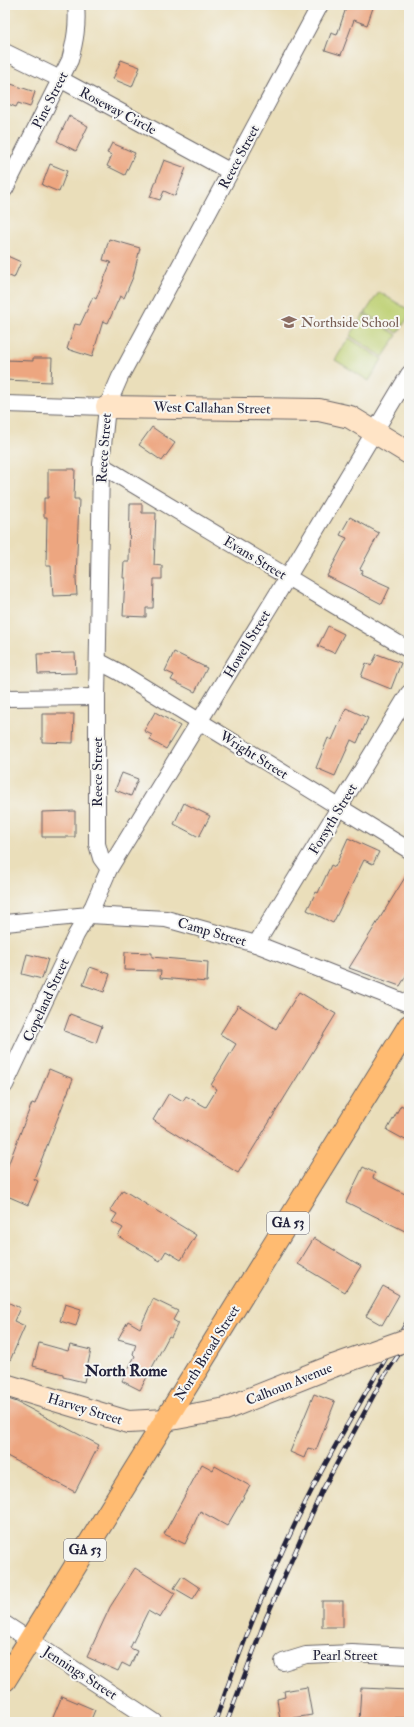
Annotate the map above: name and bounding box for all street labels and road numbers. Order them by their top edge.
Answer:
street label: Pine Street [28,68,72,131]
street label: Roseway Circle [76,84,159,139]
street label: Reece Street [215,122,263,192]
street label: West Callahan Street [152,398,271,418]
street label: Reece Street [93,412,115,483]
street label: Evans Street [221,533,290,584]
street label: Howell Street [220,607,274,681]
street label: Wright Street [216,727,292,783]
street label: Reece Street [89,737,106,807]
street label: Forsyth Street [305,780,362,858]
street label: Camp Street [175,914,249,951]
street label: Copeland Street [19,955,74,1045]
road number: GA 53 [267,1212,309,1234]
street label: North Broad Street [171,1302,243,1404]
street label: Calhoun Avenue [243,1359,335,1409]
street label: Harvey Street [45,1390,125,1430]
road number: GA 53 [64,1539,106,1561]
street label: Jennings Street [39,1642,121,1704]
street label: Pearl Street [313,1647,378,1664]

